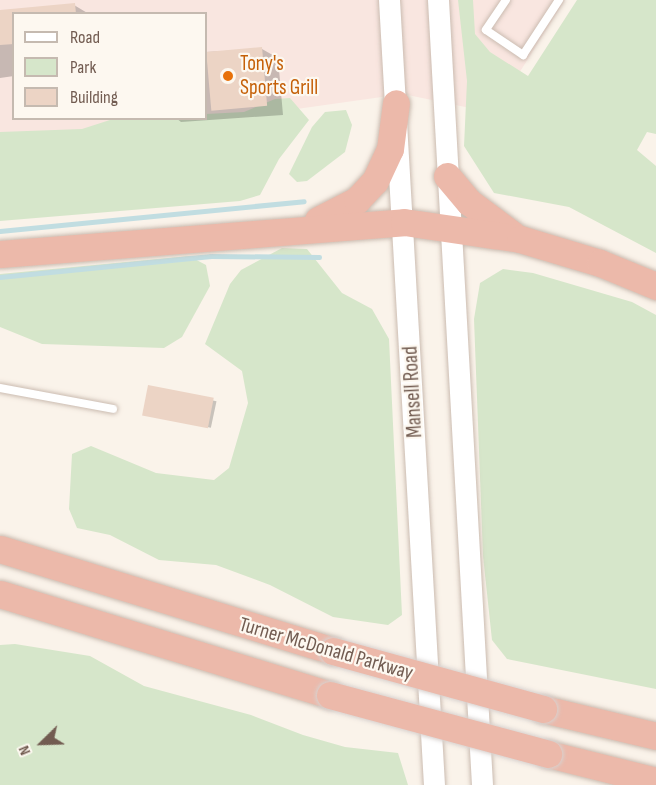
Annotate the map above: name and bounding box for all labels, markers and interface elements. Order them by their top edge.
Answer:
legend [12,12,207,120]
text: Road [70,27,100,48]
place label: Tony's Sports Grill [240,51,318,101]
text: Park [70,57,96,78]
marker: Tony's Sports Grill [221,69,235,83]
text: Building [70,87,118,108]
street label: Mansell Road [398,346,428,438]
street label: Turner McDonald Parkway [236,612,416,686]
north arrow [12,713,72,773]
text: N [15,743,35,758]

